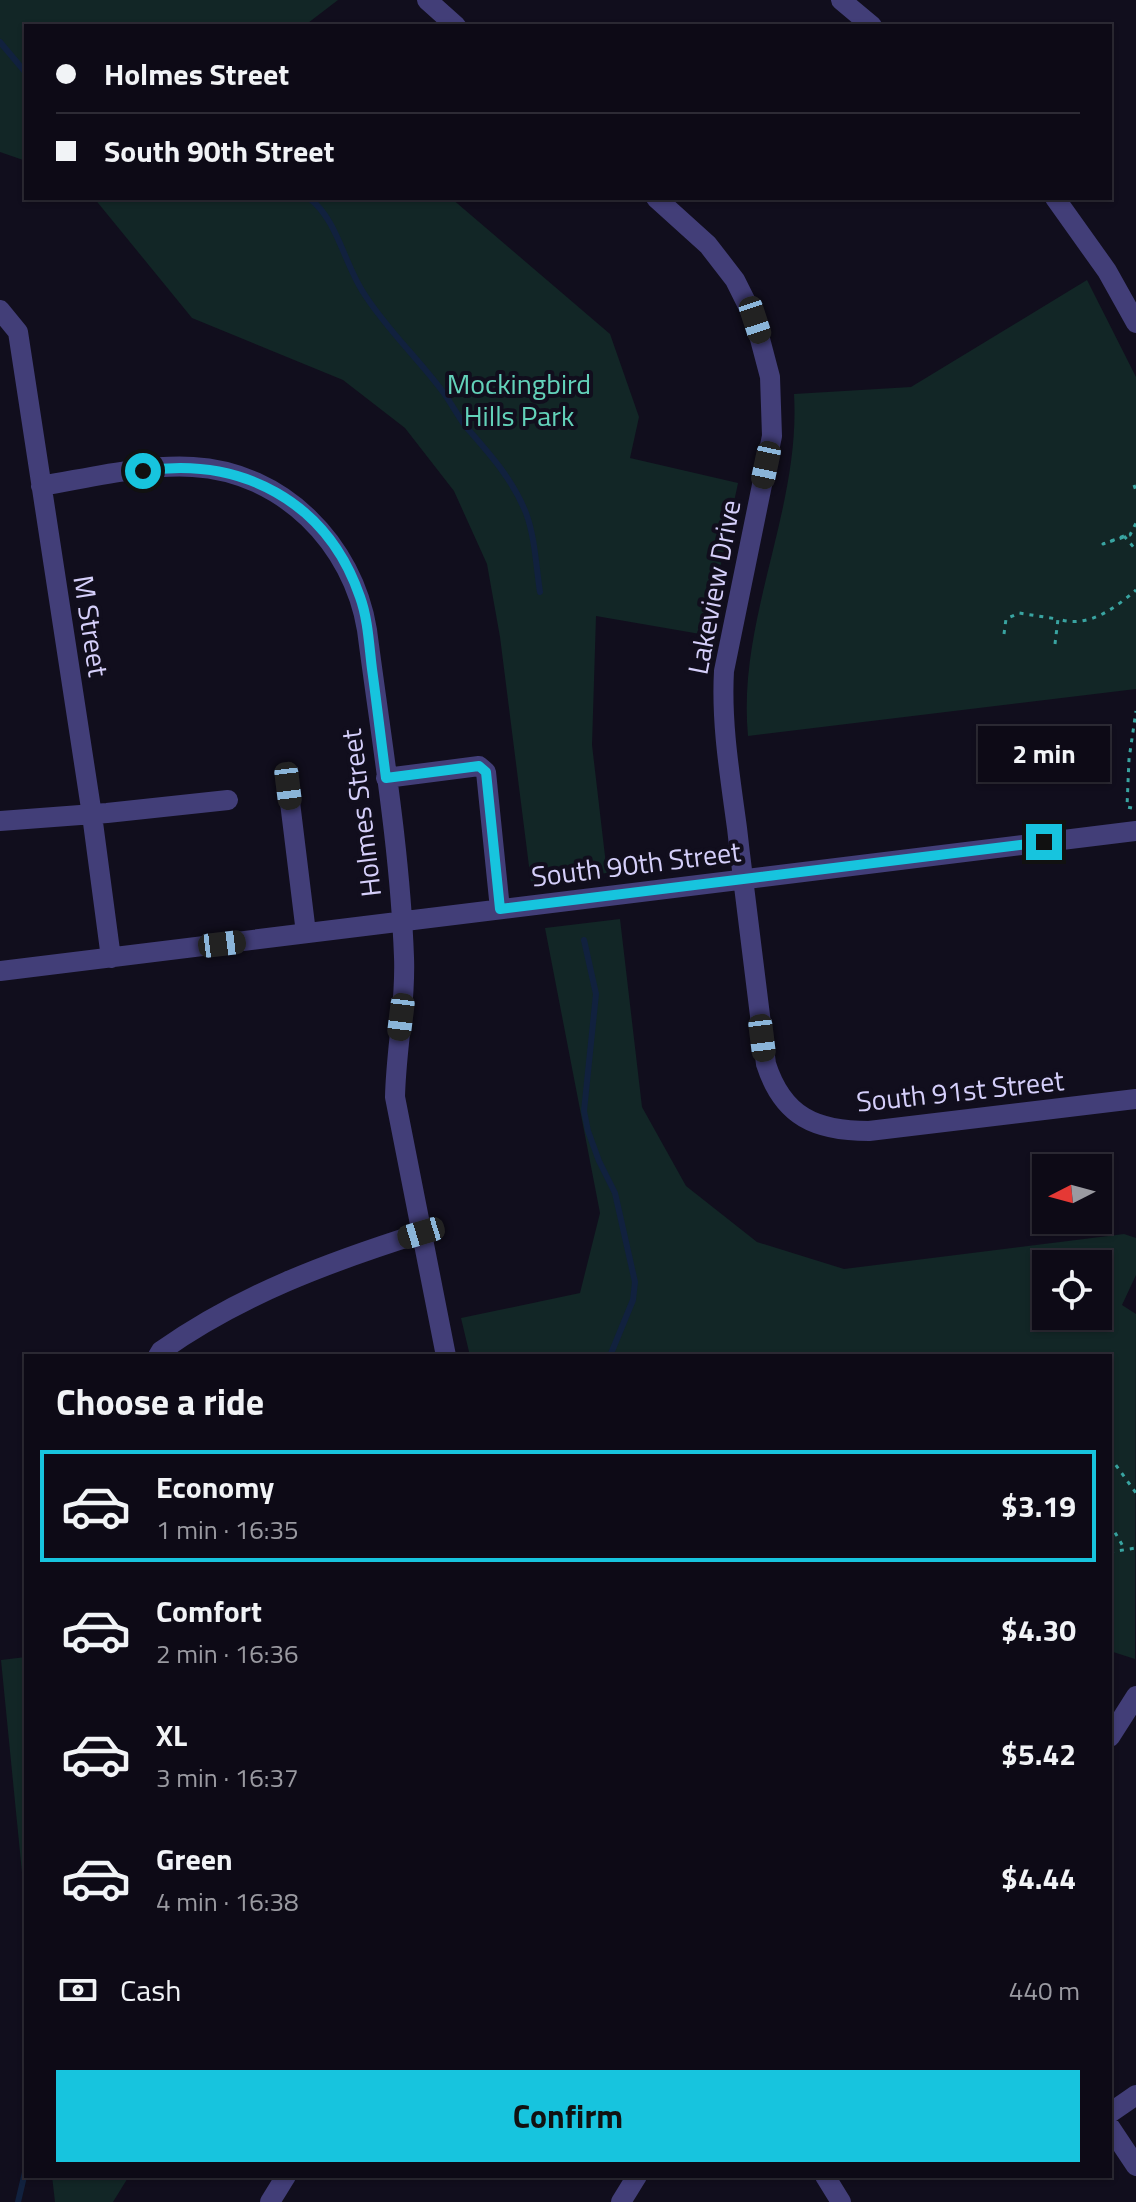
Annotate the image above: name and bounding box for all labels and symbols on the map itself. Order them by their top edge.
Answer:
car [736,293,774,347]
park label: Mockingbird Hills Park [447,362,591,437]
car [749,439,783,491]
route start [125,453,161,489]
street label: Lakeview Drive [676,496,751,678]
street label: M Street [62,572,121,680]
street label: Holmes Street [329,726,392,900]
callout: 2 min [978,726,1110,782]
car [273,761,303,811]
route end [1026,824,1062,860]
street label: South 90th Street [529,829,743,898]
car [197,929,247,959]
car [386,992,416,1042]
car [747,1013,777,1063]
street label: South 91st Street [854,1058,1066,1123]
north arrow [1032,1154,1112,1234]
car [395,1215,447,1251]

